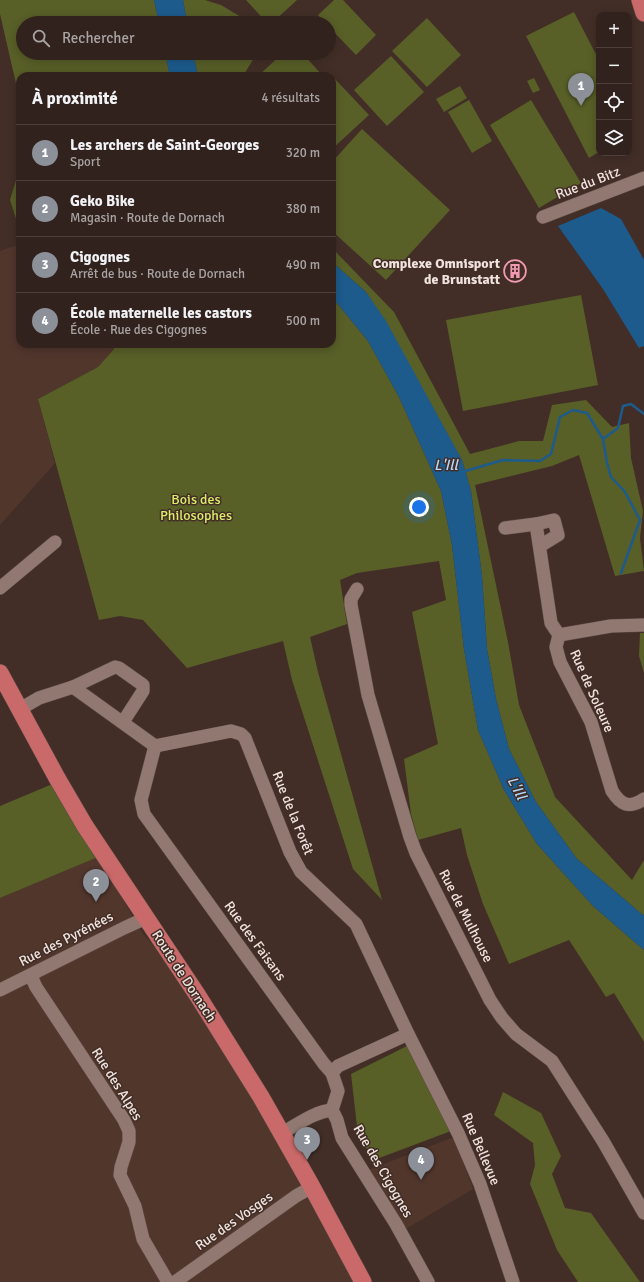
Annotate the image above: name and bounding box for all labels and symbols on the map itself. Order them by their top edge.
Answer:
pin: 1 [568,73,594,106]
street label: Rue du Bitz [553,163,623,203]
place label: Complexe Omnisport de Brunstatt [373,255,501,288]
building icon: Complexe Omnisport de Brunstatt [502,258,528,284]
water label: L'Ill [434,456,460,474]
park label: Bois des Philosophes [160,491,232,524]
your location [409,497,429,517]
street label: Rue de Soleure [566,647,618,735]
street label: Rue de la Forêt [269,769,318,857]
water label: L'Ill [503,773,531,804]
street label: Rue de Mulhouse [435,867,497,965]
pin: 2 [83,869,109,902]
street label: Rue des Faisans [220,898,290,984]
street label: Rue des Pyrénées [16,908,116,970]
street label: Route de Dornach [148,927,220,1025]
street label: Rue des Alpes [88,1045,146,1123]
street label: Rue Bellevue [458,1110,504,1188]
street label: Rue des Cigognes [350,1121,416,1221]
pin: 3 [294,1127,320,1160]
pin: 4 [408,1147,434,1180]
street label: Rue des Vosges [192,1188,276,1254]

